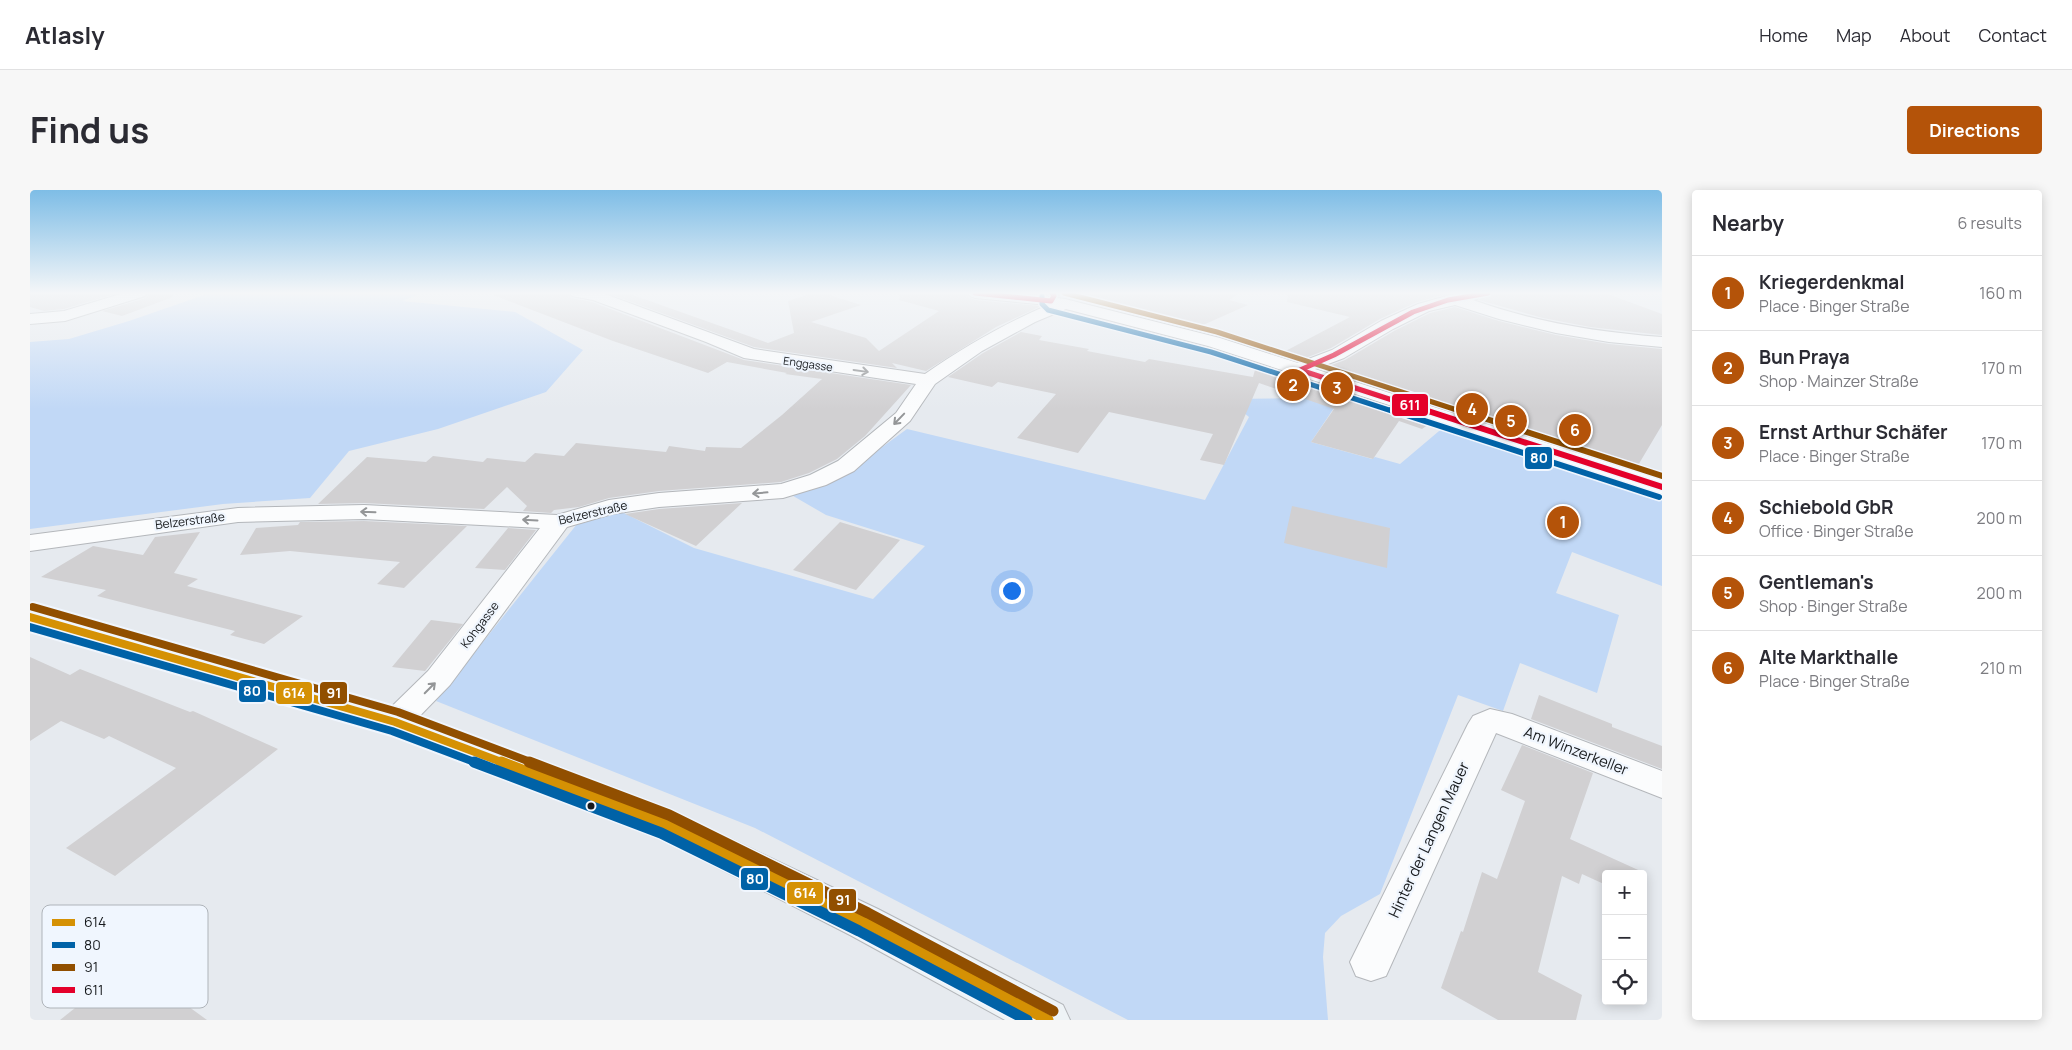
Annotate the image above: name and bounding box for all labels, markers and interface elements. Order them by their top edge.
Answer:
text: Atlasly [25,18,105,51]
text: Home [1759,23,1808,47]
text: Map [1836,23,1872,47]
text: About [1900,23,1950,47]
text: Contact [1978,23,2047,47]
text: Find us [30,106,149,154]
button: Directions [1907,106,2042,154]
text: Nearby [1712,209,1784,237]
text: 6 results [1957,212,2022,234]
text: Kriegerdenkmal [1759,269,1905,295]
text: 1 [1724,282,1732,304]
text: 160 m [1979,282,2022,304]
text: Place · Binger Straße [1759,295,1910,317]
text: Bun Praya [1759,344,1850,370]
street label: Enggasse [782,353,834,374]
text: 2 [1723,357,1733,379]
text: 170 m [1981,357,2022,379]
one-way arrow [852,366,868,376]
pin: 2 [1277,366,1309,404]
pin: 3 [1321,369,1353,407]
text: Shop · Mainzer Straße [1759,370,1919,392]
pin: 4 [1456,390,1488,428]
line badge: 611 [1391,393,1429,417]
text: 611 [1400,395,1420,414]
pin: 5 [1495,402,1527,440]
pin: 6 [1559,411,1591,449]
one-way arrow [893,413,905,426]
text: Ernst Arthur Schäfer [1759,419,1948,445]
text: 3 [1723,432,1733,454]
text: 170 m [1981,432,2022,454]
text: Place · Binger Straße [1759,445,1910,467]
line badge: 80 [1524,446,1553,470]
text: 80 [1530,448,1548,467]
one-way arrow [752,489,768,498]
text: Schiebold GbR [1759,494,1894,520]
street label: Belzerstraße [557,496,629,529]
pin: 1 [1547,503,1579,541]
one-way arrow [360,507,376,517]
text: 4 [1723,507,1733,529]
text: 200 m [1977,507,2022,529]
street label: Belzerstraße [154,508,226,533]
one-way arrow [522,516,538,525]
text: Office · Binger Straße [1759,520,1914,542]
text: Gentleman's [1759,569,1874,595]
your location [999,578,1025,604]
text: 5 [1723,582,1733,604]
text: 200 m [1977,582,2022,604]
text: Shop · Binger Straße [1759,595,1908,617]
street label: Kohgasse [456,598,503,651]
text: Alte Markthalle [1759,644,1898,670]
text: 6 [1723,657,1733,679]
text: 210 m [1980,657,2022,679]
text: Place · Binger Straße [1759,670,1910,692]
line badge: 80 [238,679,267,703]
text: 80 [243,681,261,700]
line badge: 614 [275,681,313,705]
line badge: 91 [319,681,348,705]
one-way arrow [424,681,436,694]
text: 614 [282,683,306,702]
text: 91 [327,683,341,702]
street label: Am Winzerkeller [1521,721,1632,780]
street label: Hinter der Langen Mauer [1383,758,1474,921]
unlabelled marker [586,801,596,811]
line badge: 80 [740,867,769,891]
text: 80 [746,869,764,888]
map controls [1602,870,1647,1005]
button: + [1602,870,1647,915]
line badge: 614 [786,881,824,905]
text: 614 [793,883,817,902]
line badge: 91 [828,888,857,912]
text: 91 [836,890,850,909]
legend [42,905,208,1008]
text: 614 [84,912,106,931]
button: − [1602,915,1647,960]
text: 80 [84,935,101,954]
text: 91 [84,957,98,976]
button: locate [1602,960,1647,1005]
text: 611 [84,980,103,999]

